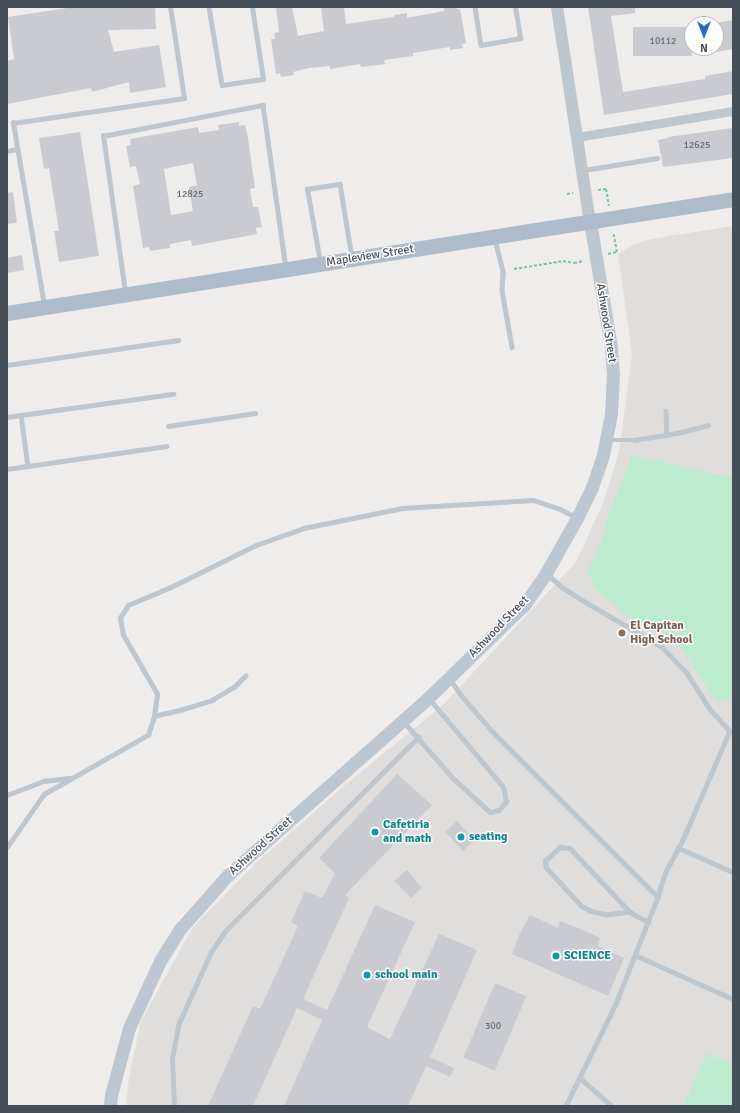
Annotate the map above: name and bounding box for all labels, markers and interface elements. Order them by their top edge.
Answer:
north arrow [684,16,724,56]
house number: 10112 [650,36,676,48]
text: N [700,41,708,54]
house number: 12625 [684,140,710,152]
house number: 12825 [177,189,203,201]
street label: Mapleview Street [325,242,415,270]
street label: Ashwood Street [593,282,619,364]
street label: Ashwood Street [466,593,532,661]
place label: El Capitan High School [630,619,693,647]
marker: El Capitan High School [617,628,627,638]
street label: Ashwood Street [226,814,296,878]
place label: Cafetiria and math [383,818,432,846]
marker: Cafetiria and math [370,827,380,837]
place label: seating [469,830,507,844]
marker: seating [456,832,466,842]
place label: SCIENCE [564,949,611,963]
marker: SCIENCE [551,951,561,961]
place label: school main [375,968,438,982]
marker: school main [362,970,372,980]
house number: 300 [485,1021,501,1033]

